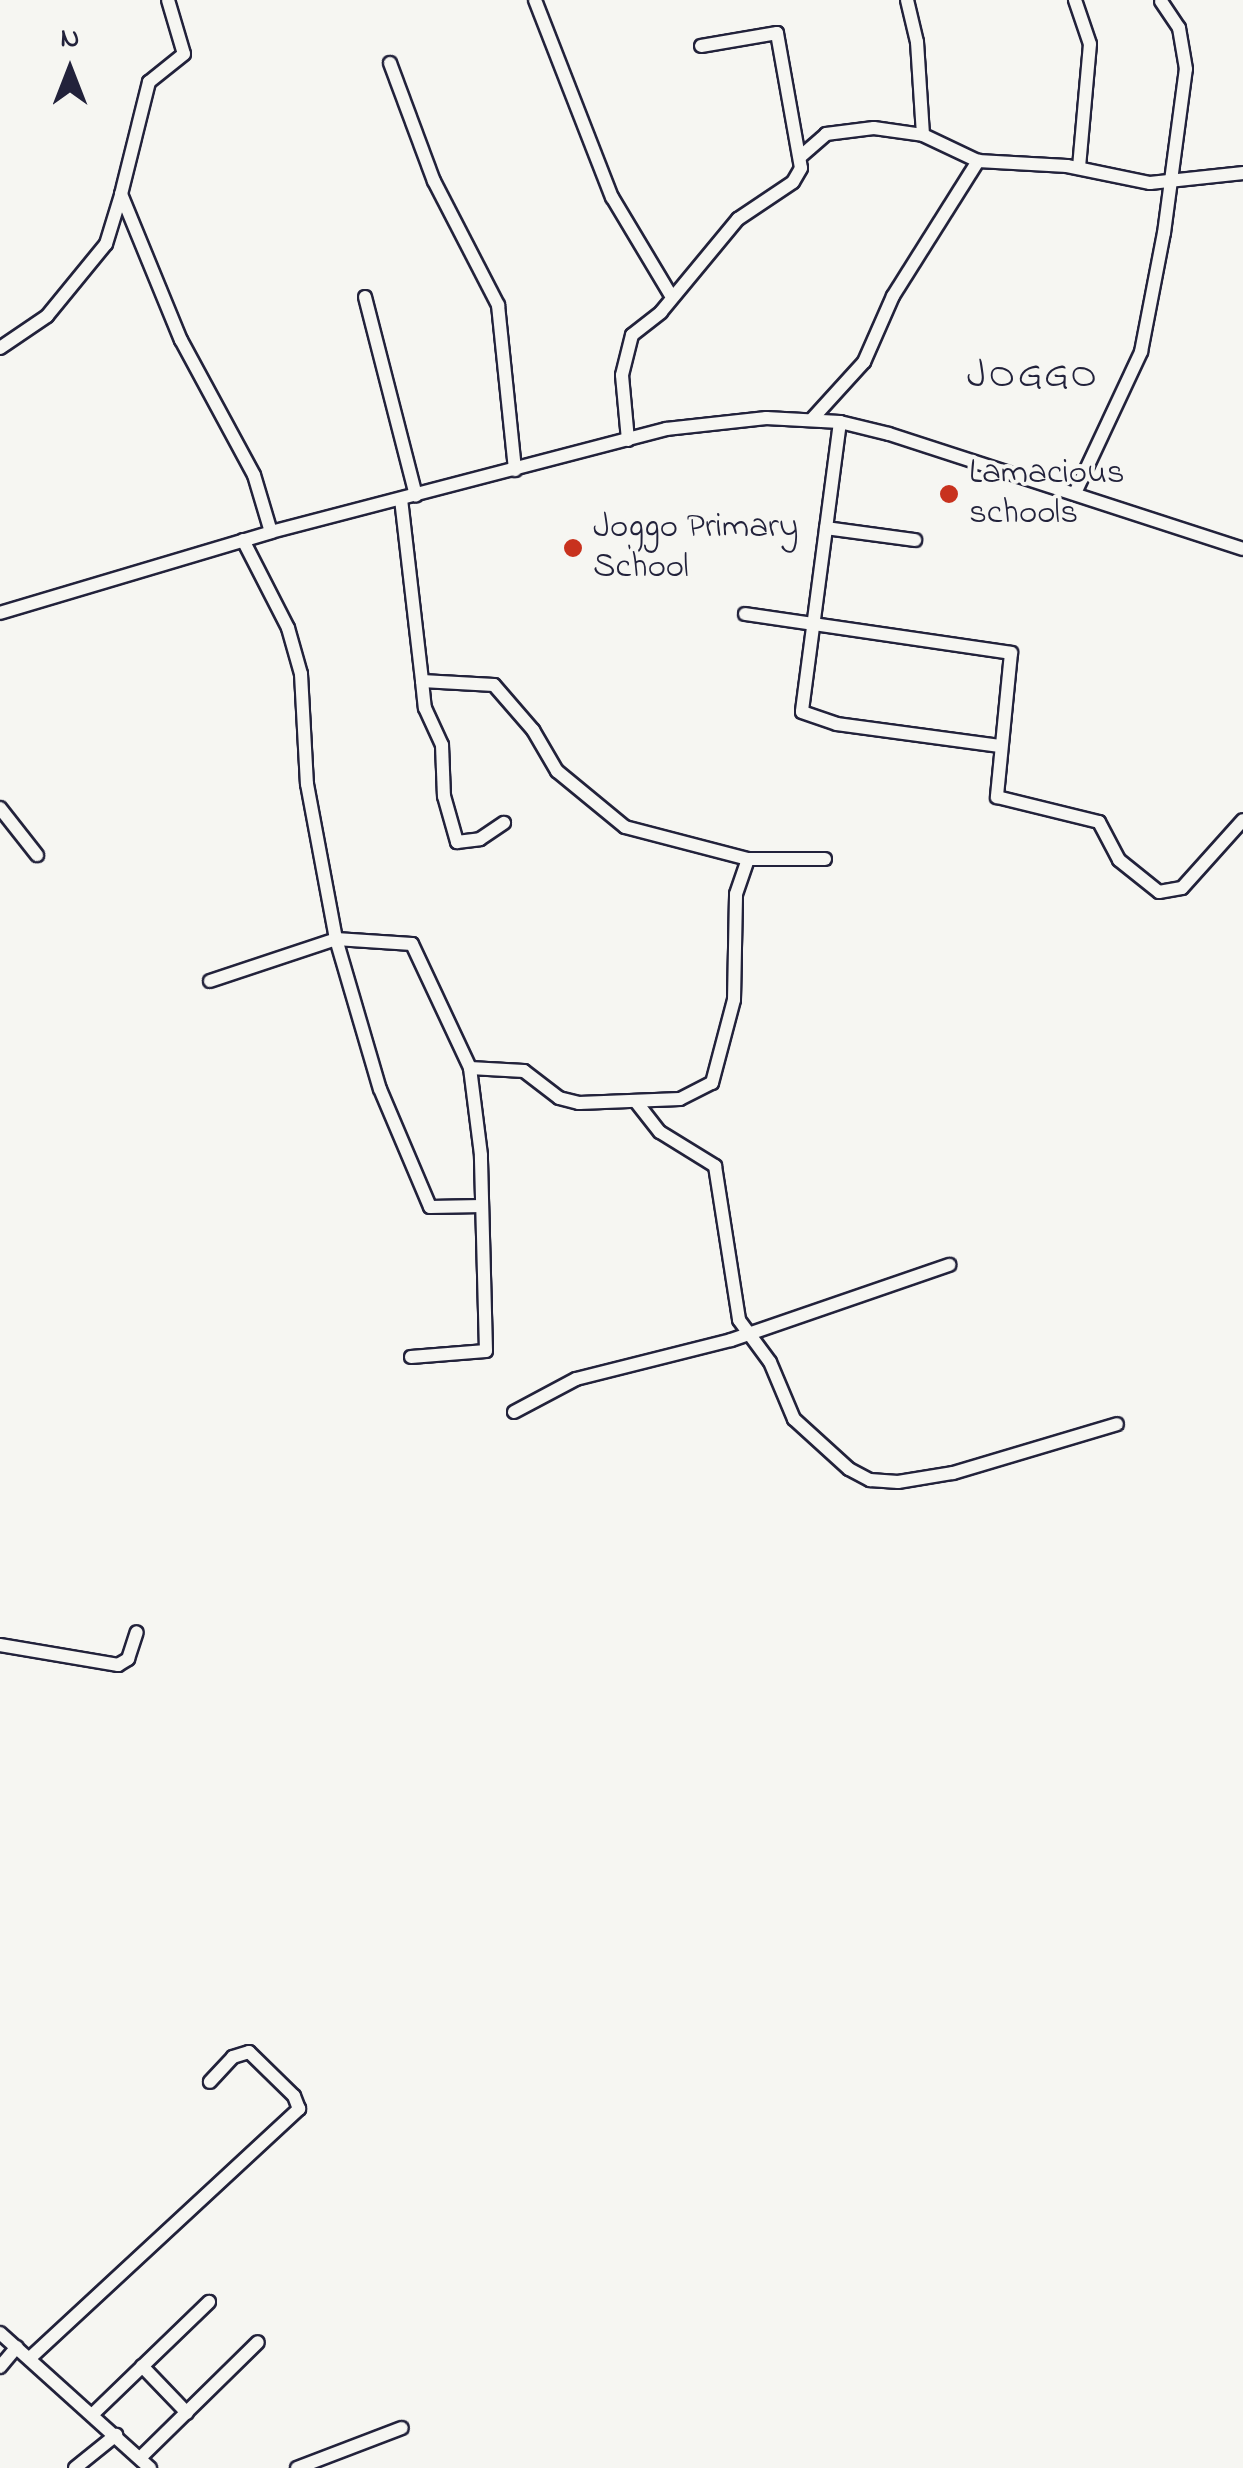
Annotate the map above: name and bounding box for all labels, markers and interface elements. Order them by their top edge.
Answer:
text: N [61,19,79,60]
north arrow [20,20,120,120]
district label: JOGGO [967,353,1099,401]
place label: Lamacious schools [969,453,1125,535]
marker: Lamacious schools [938,483,960,505]
place label: Joggo Primary School [593,507,798,589]
marker: Joggo Primary School [562,537,584,559]

